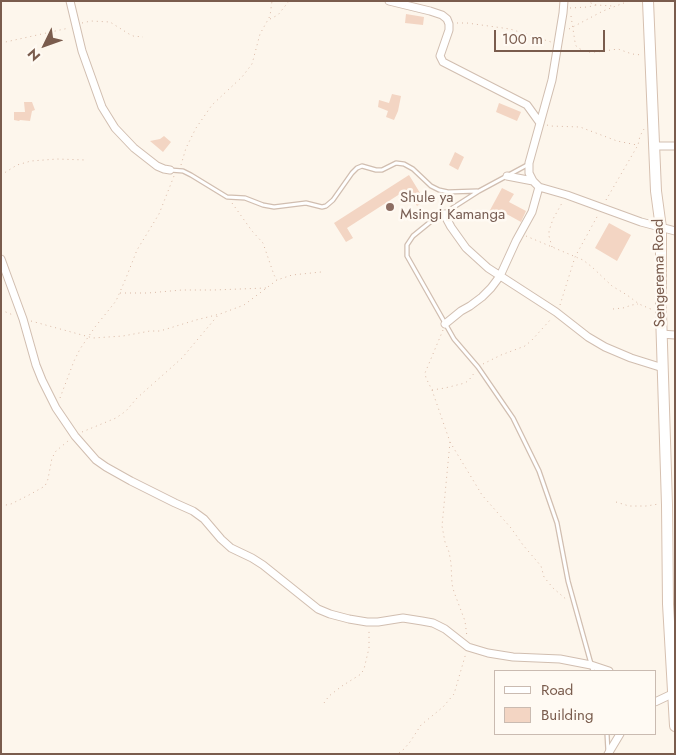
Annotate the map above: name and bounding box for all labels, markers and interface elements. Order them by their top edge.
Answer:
north arrow [20,20,70,70]
scale bar [496,20,607,52]
text: 100 m [502,28,543,50]
text: N [23,44,45,66]
place label: Shule ya Msingi Kamanga [400,189,505,224]
marker: Shule ya Msingi Kamanga [384,201,396,213]
street label: Sengerema Road [650,219,670,327]
legend [493,670,656,735]
text: Road [541,679,573,701]
text: Building [541,704,593,726]

